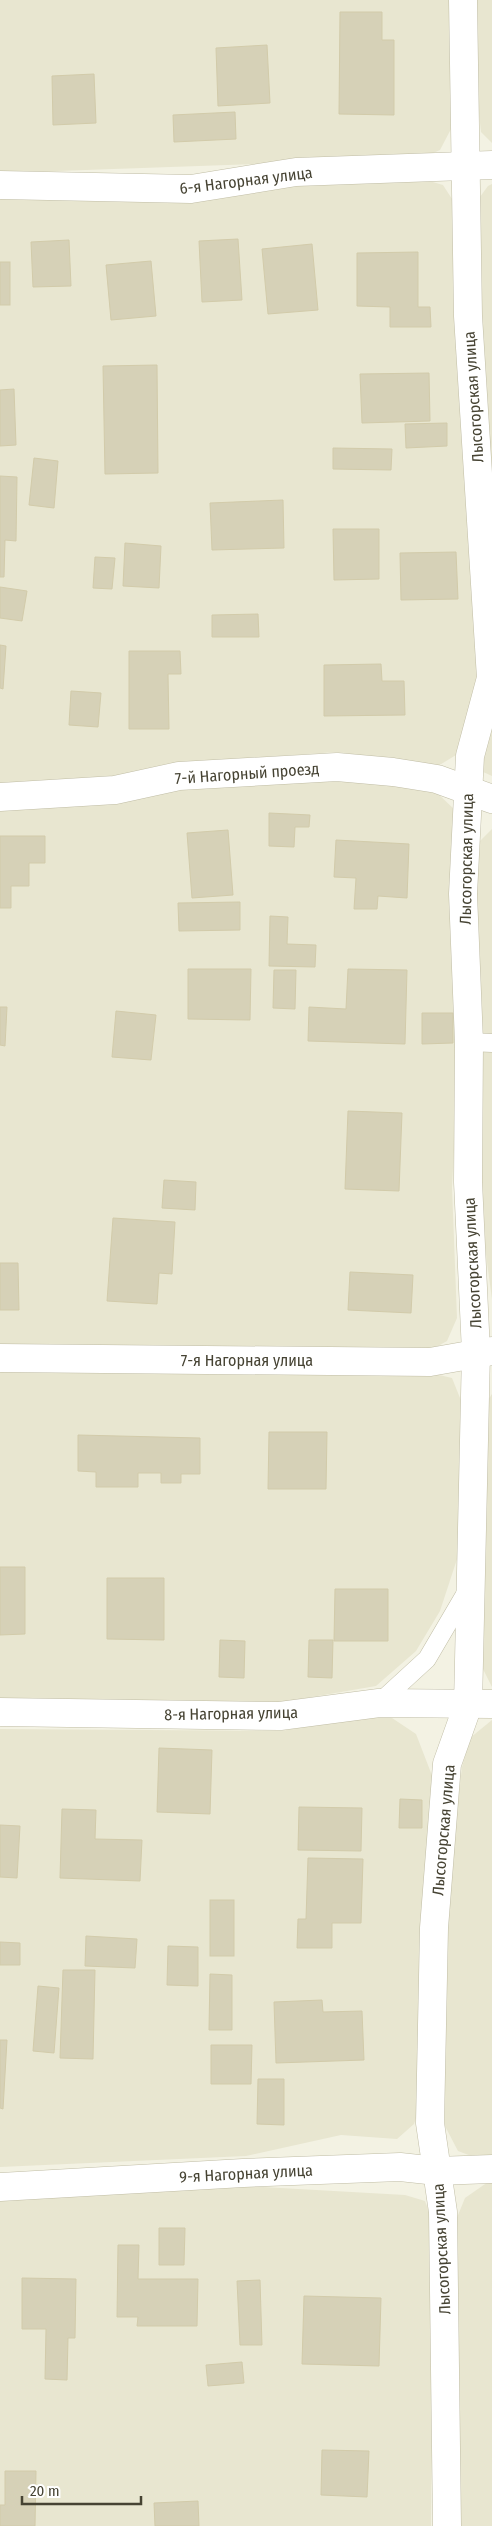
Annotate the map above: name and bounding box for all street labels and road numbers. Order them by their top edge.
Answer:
street label: 6-я Нагорная улица [179,163,314,198]
street label: Лысогорская улица [459,331,488,463]
street label: 7-й Нагорный проезд [174,759,320,788]
street label: Лысогорская улица [456,793,477,925]
street label: Лысогорская улица [460,1197,485,1329]
street label: 7-я Нагорная улица [181,1351,313,1370]
street label: 8-я Нагорная улица [164,1703,298,1724]
street label: Лысогорская улица [428,1764,459,1896]
street label: 9-я Нагорная улица [179,2161,313,2186]
street label: Лысогорская улица [429,2183,454,2315]

